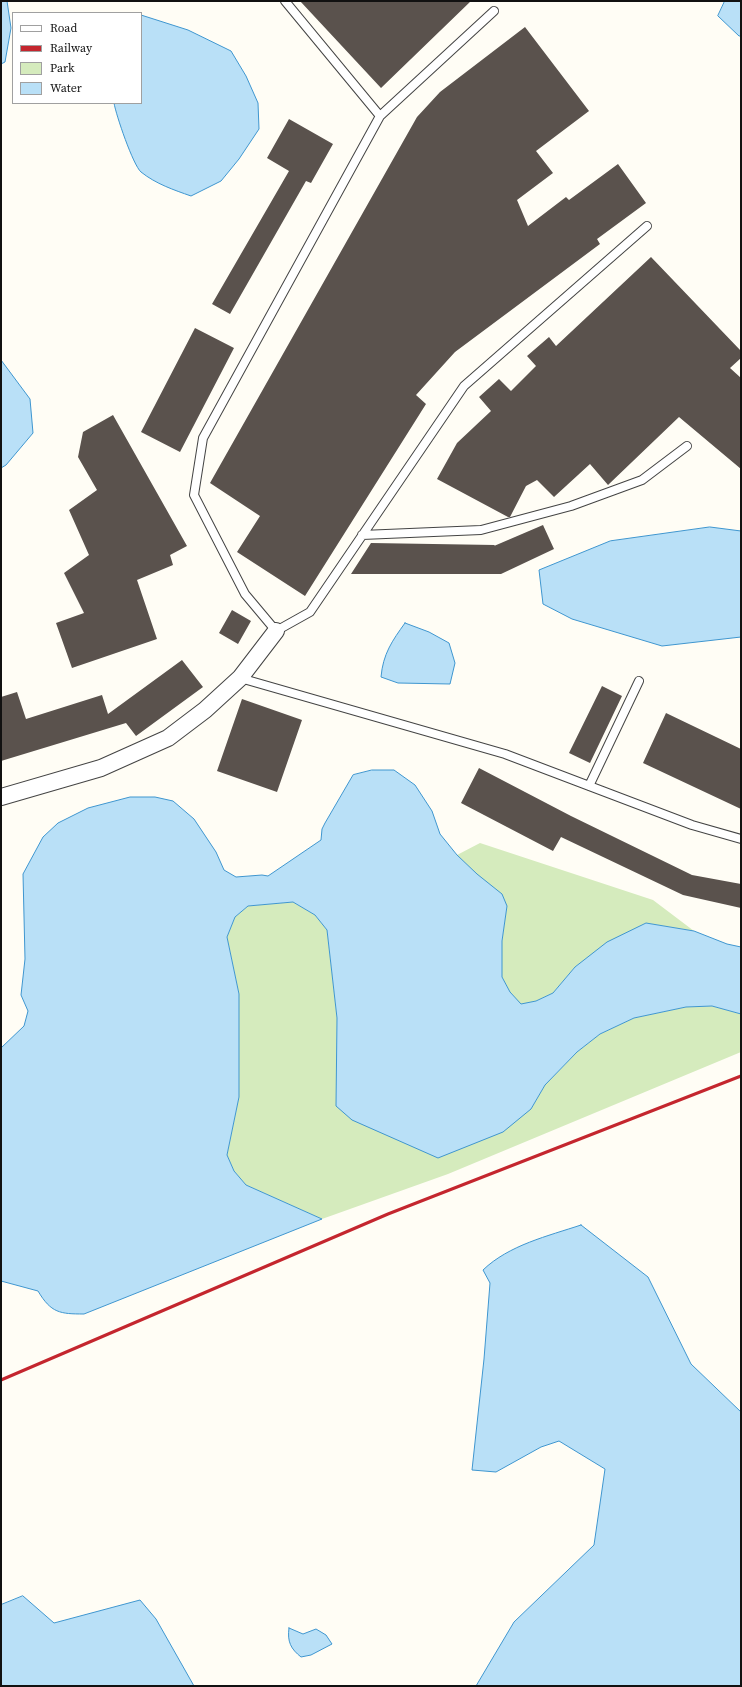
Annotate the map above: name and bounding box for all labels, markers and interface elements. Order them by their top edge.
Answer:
legend [12,12,142,104]
text: Road [50,20,77,36]
text: Railway [50,40,92,56]
text: Park [50,60,75,76]
text: Water [50,80,82,96]

